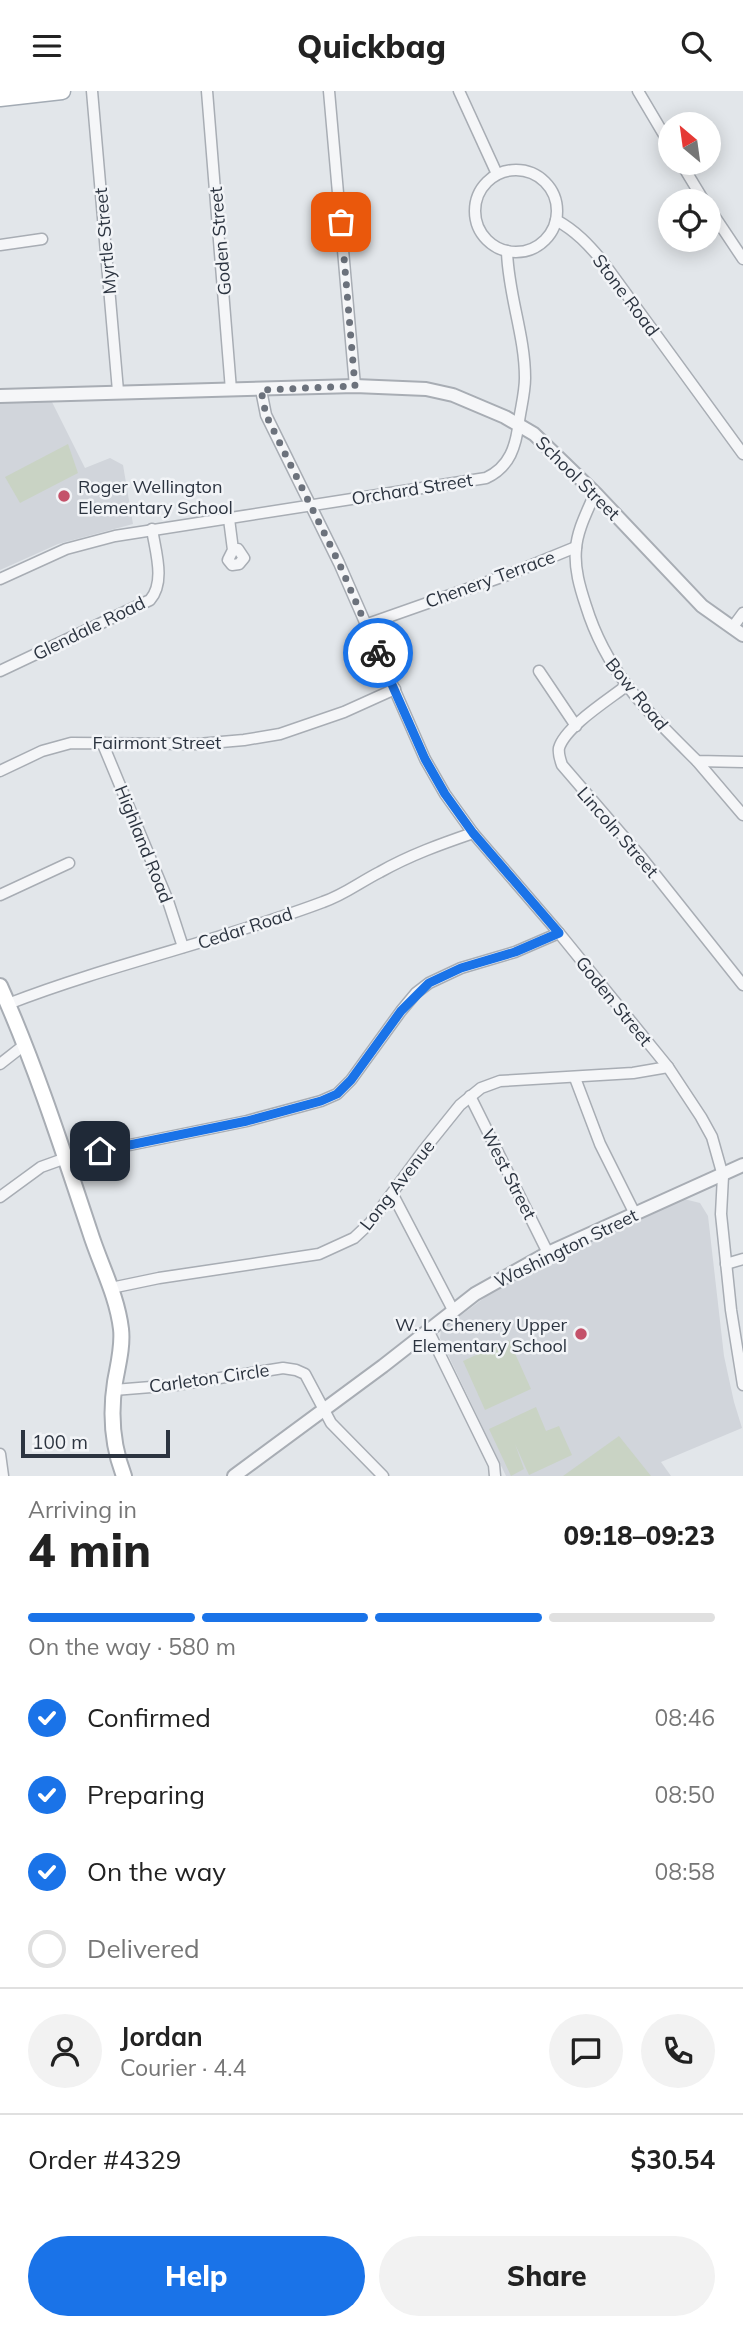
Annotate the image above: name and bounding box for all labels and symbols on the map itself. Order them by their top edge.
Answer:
north arrow [658,112,721,175]
street label: Goden Street [204,186,236,296]
street label: Myrtle Street [89,187,121,295]
pin [311,192,371,252]
street label: Stone Road [588,249,664,341]
street label: School Street [531,431,625,525]
street label: Orchard Street [350,468,474,510]
place label: Roger Wellington Elementary School [78,475,233,519]
marker: Roger Wellington Elementary School [56,488,72,504]
street label: Chenery Terrace [422,545,558,613]
street label: Glendale Road [29,591,149,665]
courier [343,618,413,688]
street label: Bow Road [601,653,673,735]
street label: Fairmont Street [93,731,221,754]
street label: Highland Road [110,782,178,906]
street label: Lincoln Street [572,782,664,882]
street label: Cedar Road [195,902,295,954]
street label: Goden Street [571,951,657,1051]
pin [70,1121,130,1181]
street label: West Street [476,1125,542,1223]
street label: Long Avenue [354,1135,440,1235]
street label: Washington Street [491,1203,641,1293]
place label: W. L. Chenery Upper Elementary School [395,1313,567,1357]
marker: W. L. Chenery Upper Elementary School [573,1326,589,1342]
street label: Carleton Circle [147,1358,271,1398]
scale bar [21,1427,170,1459]

